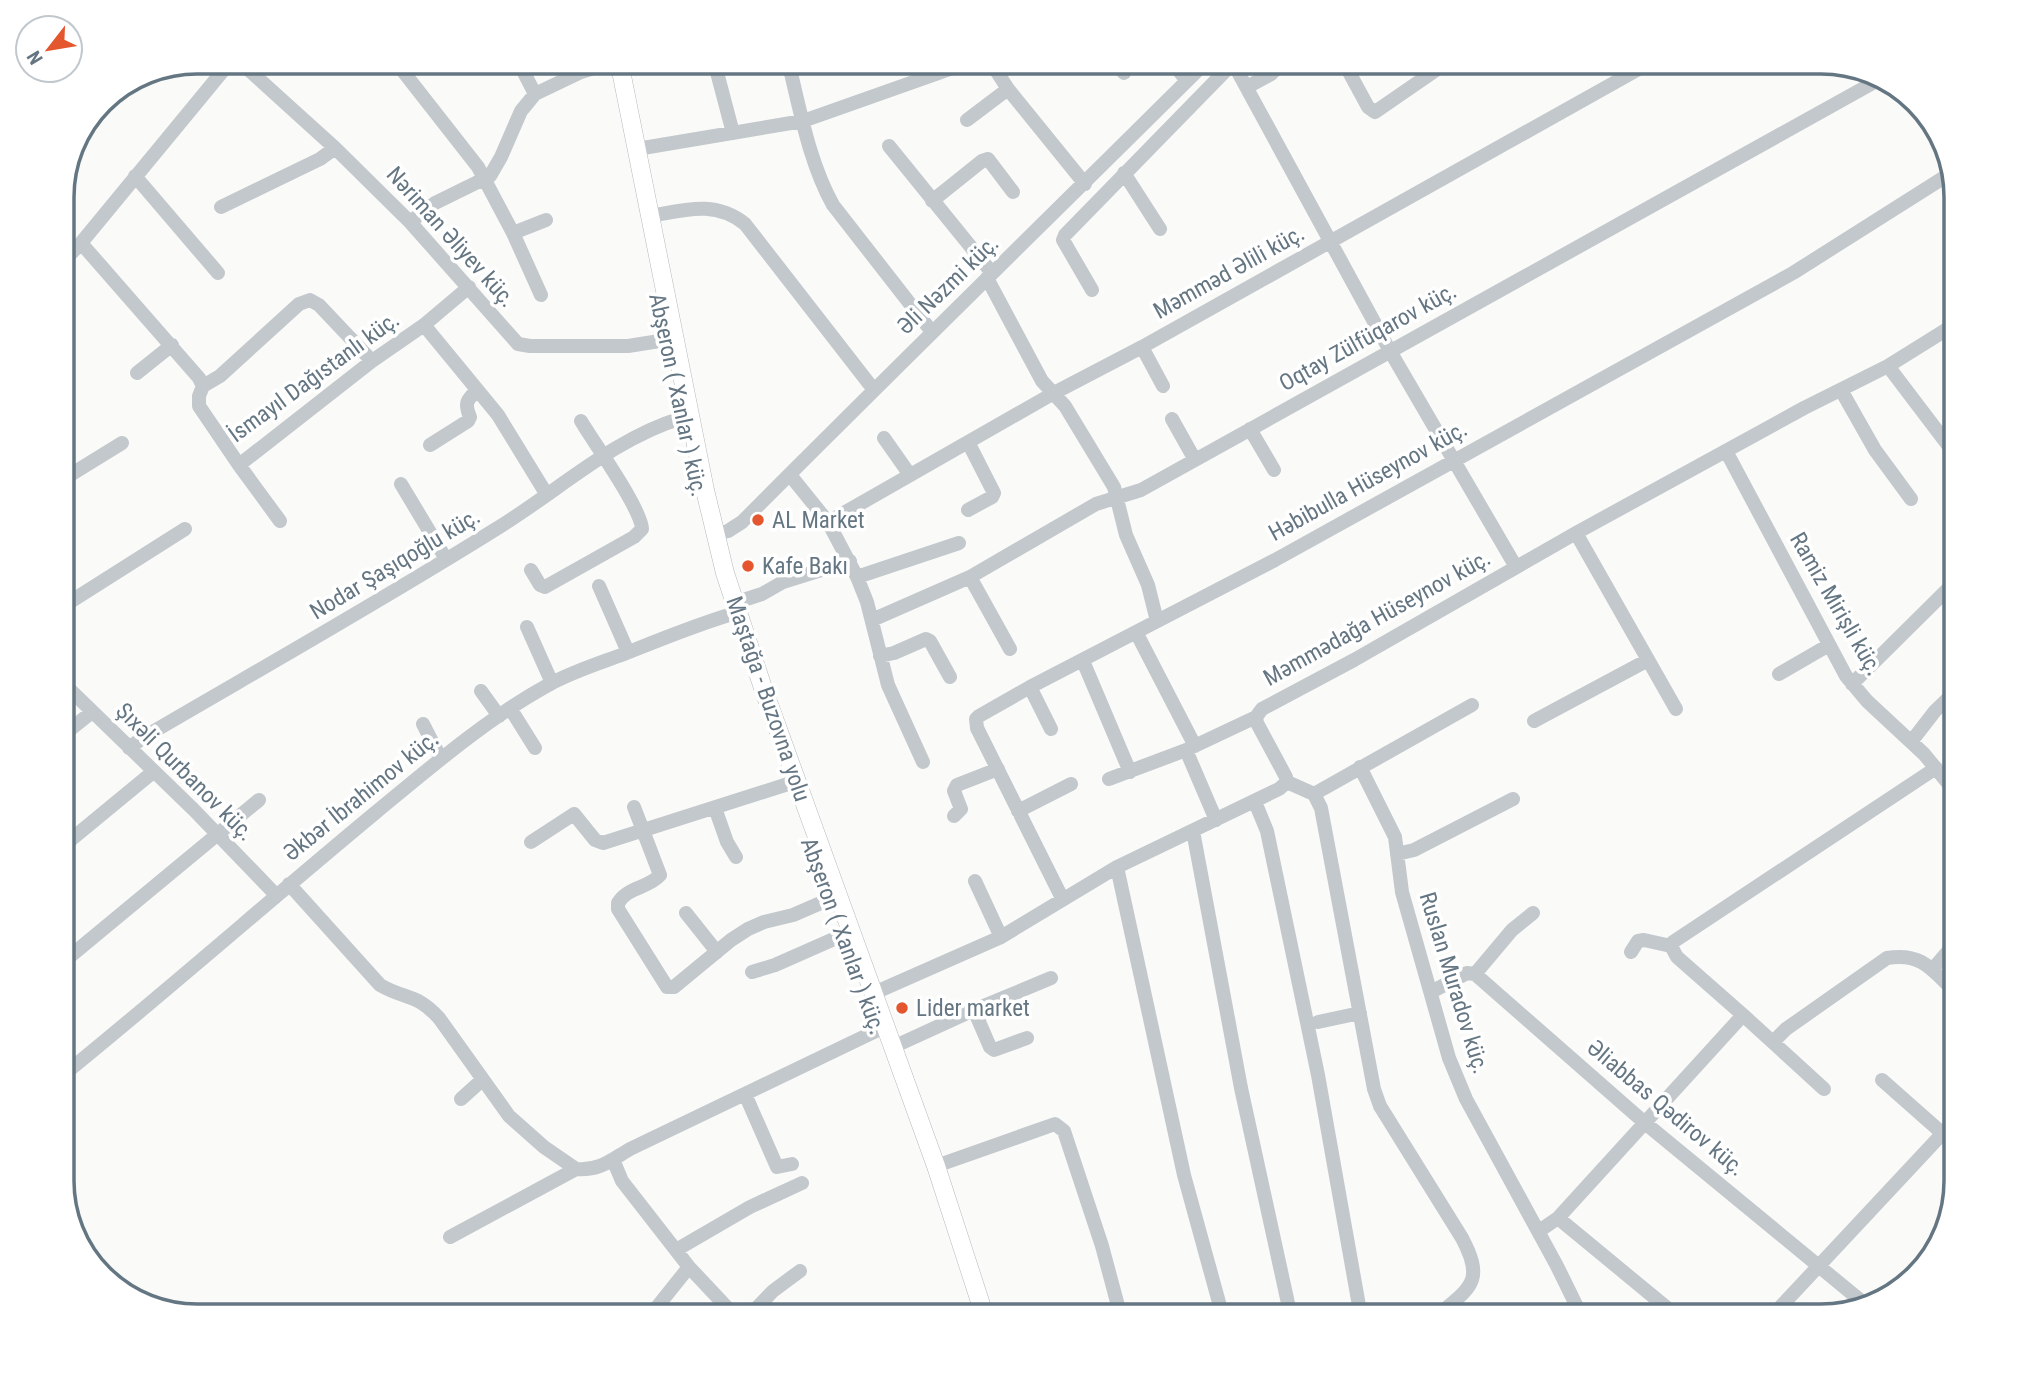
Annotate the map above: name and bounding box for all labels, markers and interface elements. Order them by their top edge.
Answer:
north arrow [14,14,84,84]
text: N [22,47,48,68]
street label: Nəriman Əliyev küç. [381,161,521,313]
street label: Məmməd Əlili küç. [1149,219,1309,325]
street label: Əli Nəzmi küç. [892,230,1004,340]
street label: Oqtay Zülfüqarov küç. [1275,277,1461,397]
street label: Abşeron ( Xanlar ) küç. [643,291,713,499]
street label: İsmayıl Dağıstanlı küç. [223,306,405,448]
street label: Həbibulla Hüseynov küç. [1264,415,1472,547]
street label: Nodar Şaşıqoğlu küç. [305,503,485,625]
place label: AL Market [772,507,865,534]
marker: AL Market [750,512,766,528]
street label: Ramiz Mirişli küç. [1784,528,1888,680]
street label: Məmmədağa Hüseynov küç. [1259,544,1495,692]
place label: Kafe Bakı [762,553,848,580]
marker: Kafe Bakı [740,558,756,574]
street label: Maştağa - Buzovna yolu [720,593,816,805]
street label: Şıxəli Qurbanov küç. [110,697,260,847]
street label: Əkbər İbrahimov küç. [278,725,444,867]
street label: Abşeron ( Xanlar ) küç. [795,834,891,1038]
street label: Ruslan Muradov küç. [1414,889,1494,1077]
place label: Lider market [916,995,1030,1022]
marker: Lider market [894,1000,910,1016]
street label: Əliabbas Qədirov küç. [1582,1034,1750,1182]

